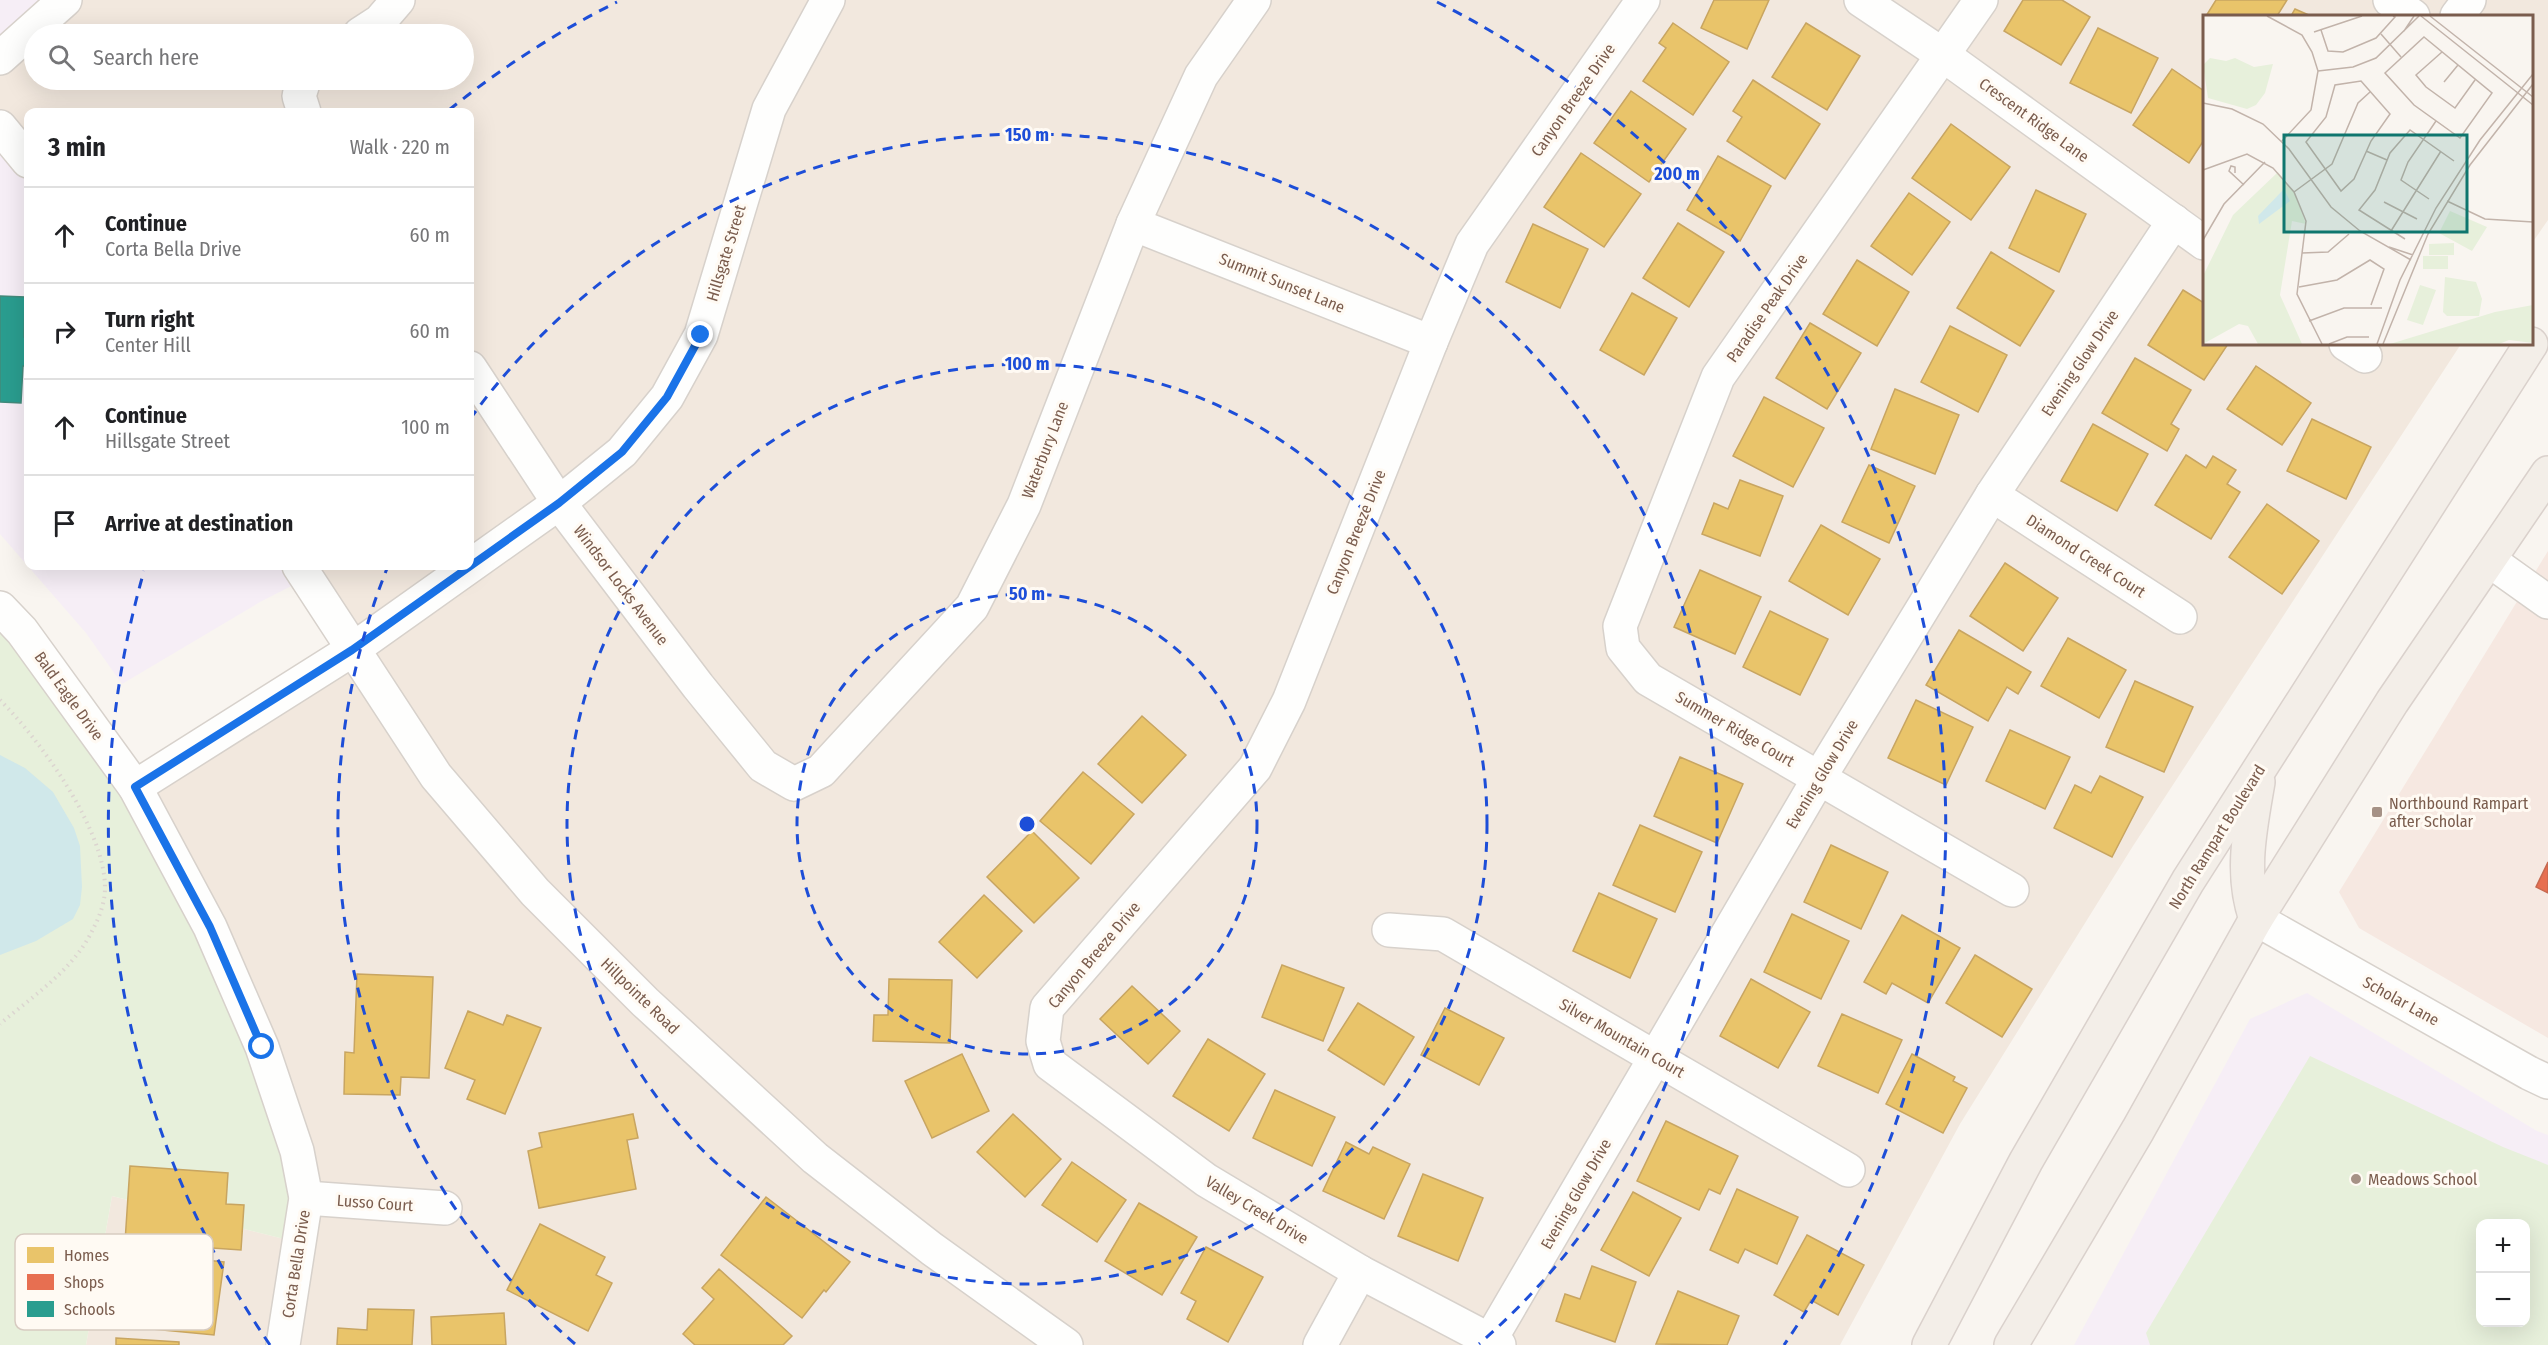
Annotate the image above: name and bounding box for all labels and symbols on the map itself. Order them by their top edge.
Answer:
inset map [2203,15,2533,345]
street label: Canyon Breeze Drive [1527,40,1619,160]
street label: Crescent Ridge Lane [1975,74,2093,166]
text: 150 m [1005,124,1049,146]
text: 200 m [1653,163,1700,185]
street label: Hillsgate Street [702,202,750,304]
street label: Summit Sunset Lane [1217,249,1348,317]
street label: Paradise Peak Drive [1723,250,1812,366]
street label: Evening Glow Drive [2037,306,2123,420]
route end [687,321,713,347]
text: 100 m [1005,353,1049,375]
street label: Waterbury Lane [1018,399,1072,501]
street label: Canyon Breeze Drive [1322,467,1390,597]
street label: Diamond Creek Court [2023,510,2150,602]
street label: Windsor Locks Avenue [570,521,672,649]
text: 50 m [1009,583,1045,605]
street label: Bald Eagle Drive [30,648,108,744]
street label: Summer Ridge Court [1672,687,1798,771]
street label: Evening Glow Drive [1782,716,1862,832]
street label: North Rampart Boulevard [2165,761,2269,913]
place label: Northbound Rampart after Scholar [2389,794,2529,831]
marker: Northbound Rampart after Scholar [2370,805,2384,819]
centre of rings [1017,814,1037,834]
street label: Canyon Breeze Drive [1044,898,1144,1012]
street label: Hillpointe Road [597,954,683,1038]
street label: Scholar Lane [2360,972,2442,1030]
street label: Silver Mountain Court [1556,994,1689,1082]
route start [248,1033,274,1059]
street label: Evening Glow Drive [1537,1135,1615,1253]
place label: Meadows School [2368,1170,2477,1189]
street label: Valley Creek Drive [1202,1172,1312,1248]
marker: Meadows School [2349,1172,2363,1186]
street label: Lusso Court [336,1191,414,1215]
street label: Corta Bella Drive [278,1209,314,1319]
legend [15,1234,213,1330]
text: Homes [64,1246,109,1265]
text: Shops [64,1273,104,1292]
text: Schools [64,1300,115,1319]

